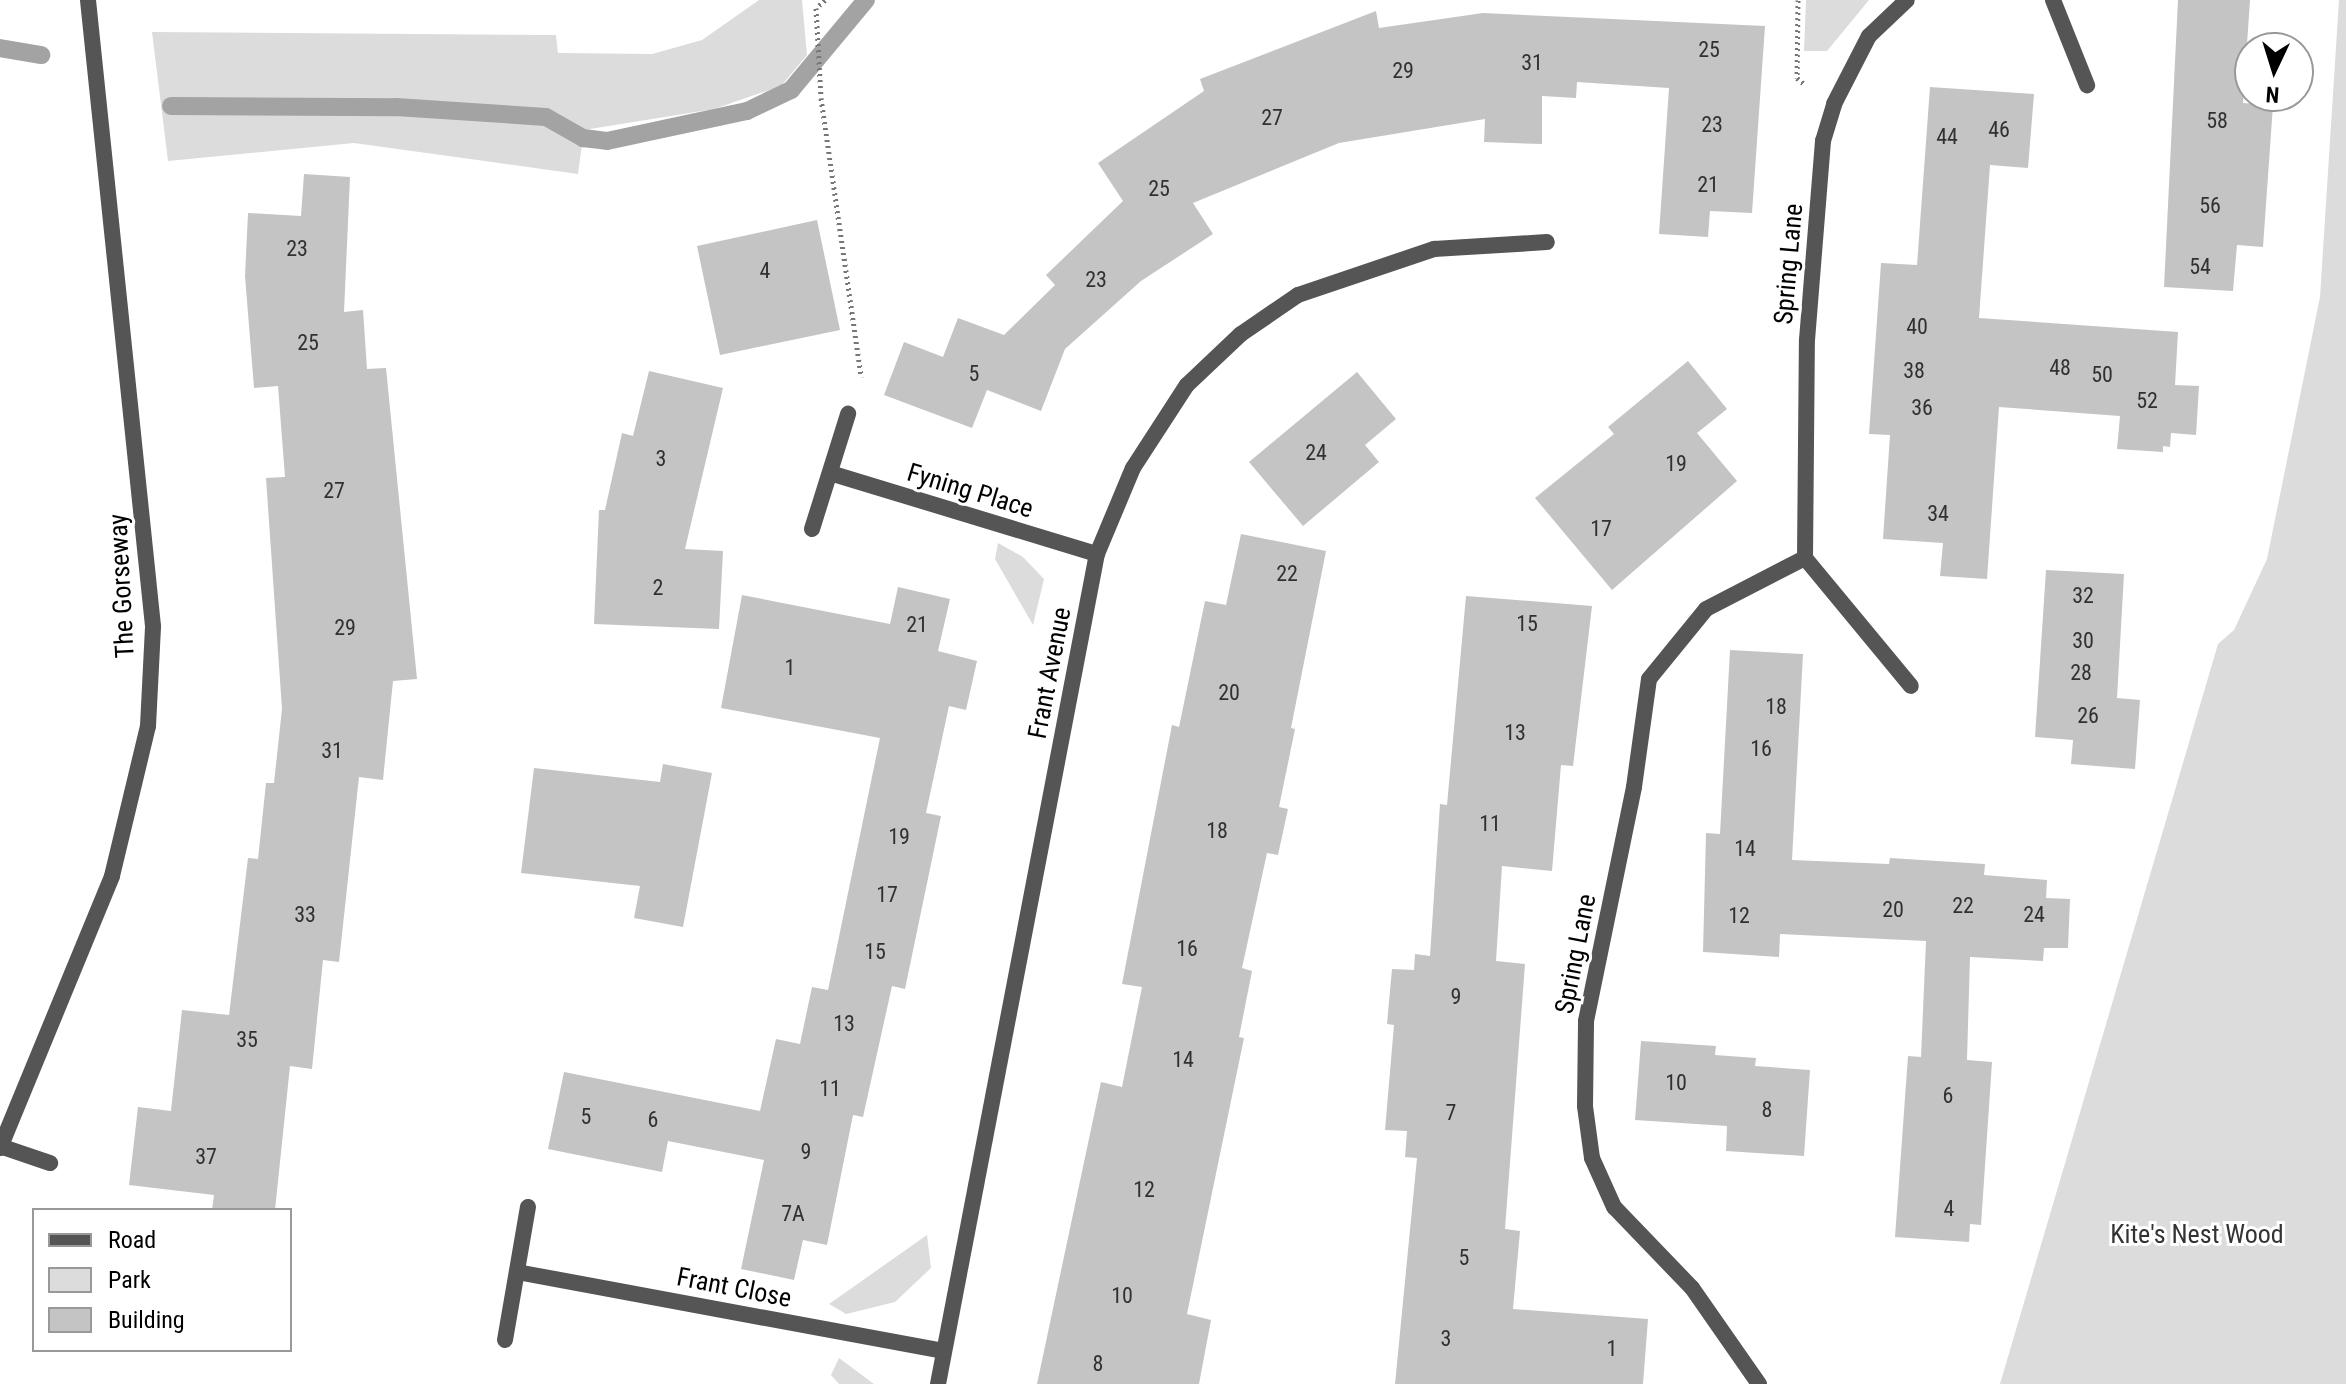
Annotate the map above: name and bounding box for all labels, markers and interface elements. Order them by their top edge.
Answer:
north arrow [2234,32,2314,112]
house number: 25 [1698,37,1720,63]
house number: 31 [1521,50,1543,76]
house number: 29 [1392,58,1414,84]
text: N [2265,82,2280,107]
house number: 27 [1261,105,1283,131]
house number: 58 [2206,108,2228,134]
house number: 23 [1701,112,1723,138]
house number: 46 [1988,117,2010,143]
house number: 44 [1936,124,1958,150]
house number: 21 [1697,172,1719,198]
house number: 25 [1148,176,1170,202]
house number: 56 [2199,193,2221,219]
street label: Spring Lane [1768,202,1810,326]
house number: 23 [286,236,308,262]
house number: 54 [2189,254,2211,280]
house number: 4 [760,258,770,284]
house number: 23 [1085,267,1107,293]
house number: 40 [1906,314,1928,340]
house number: 25 [297,330,319,356]
house number: 48 [2049,355,2071,381]
house number: 38 [1903,358,1925,384]
house number: 5 [969,361,979,387]
house number: 50 [2091,362,2113,388]
house number: 52 [2136,388,2158,414]
house number: 36 [1911,395,1933,421]
house number: 24 [1305,440,1327,466]
house number: 3 [656,446,666,472]
house number: 19 [1665,451,1687,477]
street label: Fyning Place [903,457,1037,525]
house number: 27 [323,478,345,504]
house number: 34 [1927,501,1949,527]
street label: The Gorseway [103,513,141,659]
house number: 17 [1590,516,1612,542]
house number: 22 [1276,561,1298,587]
house number: 2 [653,575,663,601]
house number: 32 [2072,583,2094,609]
street label: Frant Avenue [1022,605,1078,741]
house number: 15 [1516,611,1538,637]
house number: 21 [906,612,928,638]
house number: 29 [334,615,356,641]
house number: 30 [2072,628,2094,654]
house number: 1 [785,655,795,681]
house number: 28 [2070,660,2092,686]
house number: 20 [1218,680,1240,706]
house number: 18 [1765,694,1787,720]
house number: 26 [2077,703,2099,729]
house number: 13 [1504,720,1526,746]
house number: 16 [1750,736,1772,762]
house number: 31 [321,738,343,764]
house number: 11 [1479,811,1501,837]
house number: 18 [1206,818,1228,844]
house number: 19 [888,824,910,850]
house number: 14 [1734,836,1756,862]
house number: 17 [876,882,898,908]
street label: Spring Lane [1549,892,1603,1016]
house number: 22 [1952,893,1974,919]
house number: 20 [1882,897,1904,923]
house number: 33 [294,902,316,928]
house number: 24 [2023,902,2045,928]
house number: 12 [1728,903,1750,929]
house number: 16 [1176,936,1198,962]
house number: 15 [864,939,886,965]
house number: 9 [1451,984,1461,1010]
house number: 13 [833,1011,855,1037]
house number: 35 [236,1027,258,1053]
house number: 14 [1172,1047,1194,1073]
house number: 10 [1665,1070,1687,1096]
house number: 11 [819,1076,841,1102]
house number: 6 [1943,1083,1953,1109]
house number: 8 [1762,1097,1772,1123]
house number: 7 [1446,1100,1456,1126]
house number: 5 [581,1104,591,1130]
house number: 6 [648,1107,658,1133]
house number: 9 [801,1139,811,1165]
house number: 37 [195,1144,217,1170]
house number: 12 [1133,1177,1155,1203]
house number: 4 [1944,1196,1954,1222]
house number: 7A [781,1201,805,1227]
legend [32,1208,292,1352]
park label: Kite's Nest Wood [2110,1219,2284,1251]
text: Road [108,1226,156,1254]
house number: 5 [1459,1245,1469,1271]
street label: Frant Close [674,1262,794,1314]
text: Park [108,1266,151,1294]
house number: 10 [1111,1283,1133,1309]
text: Building [108,1306,185,1334]
house number: 3 [1441,1326,1451,1352]
house number: 1 [1607,1336,1617,1362]
house number: 8 [1093,1351,1103,1377]

